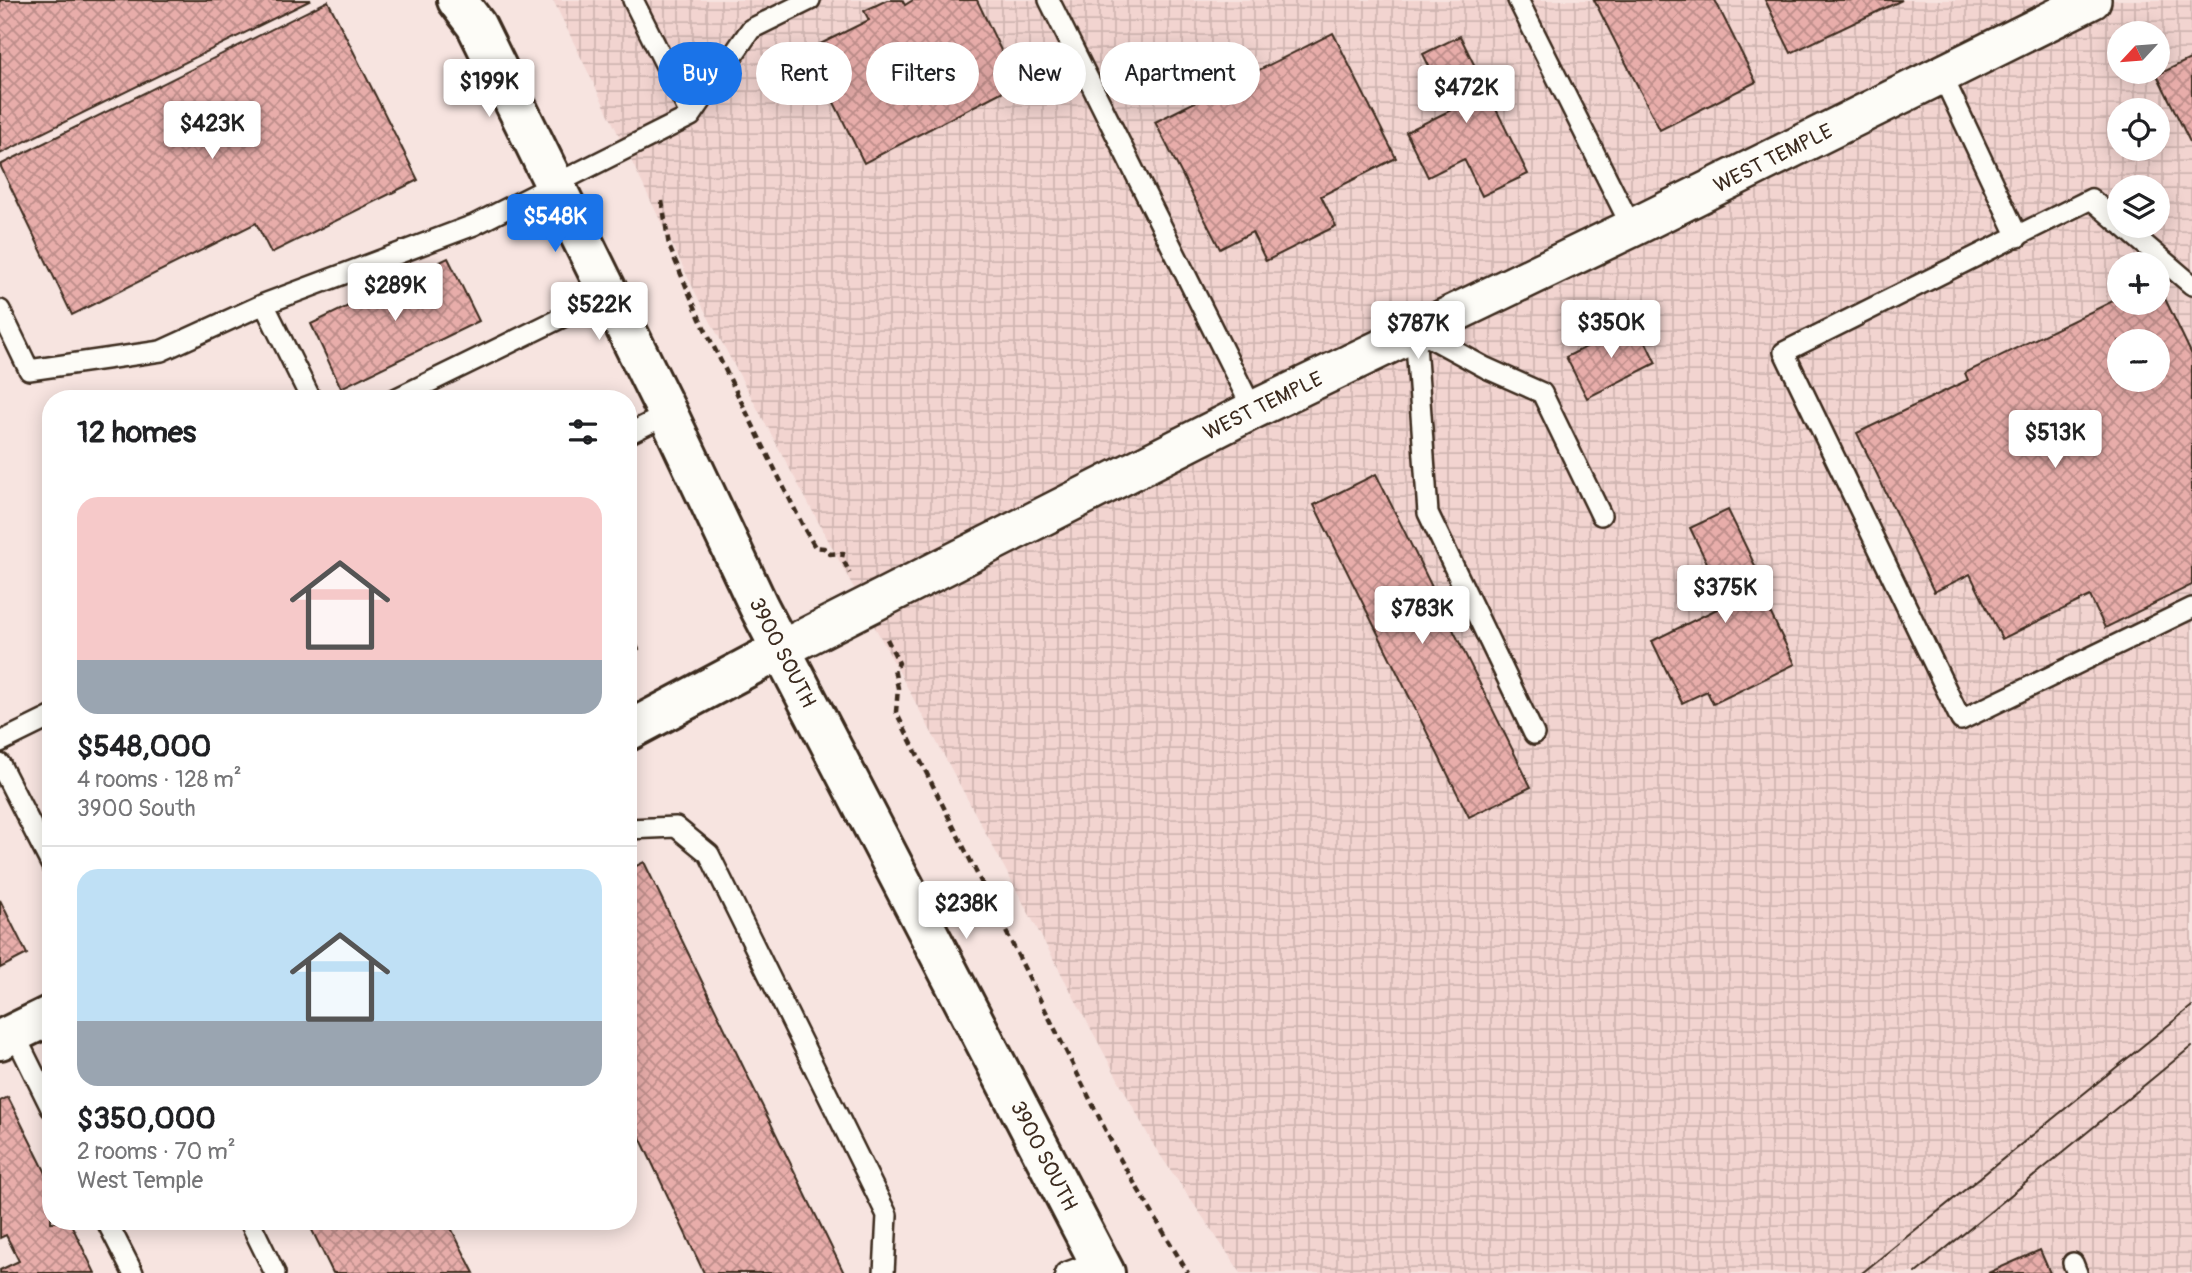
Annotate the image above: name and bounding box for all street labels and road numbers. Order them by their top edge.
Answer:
street label: WEST TEMPLE [1709,118,1837,199]
street label: WEST TEMPLE [1199,366,1327,447]
street label: 3900 SOUTH [743,594,822,712]
street label: 3900 SOUTH [1004,1096,1083,1216]

